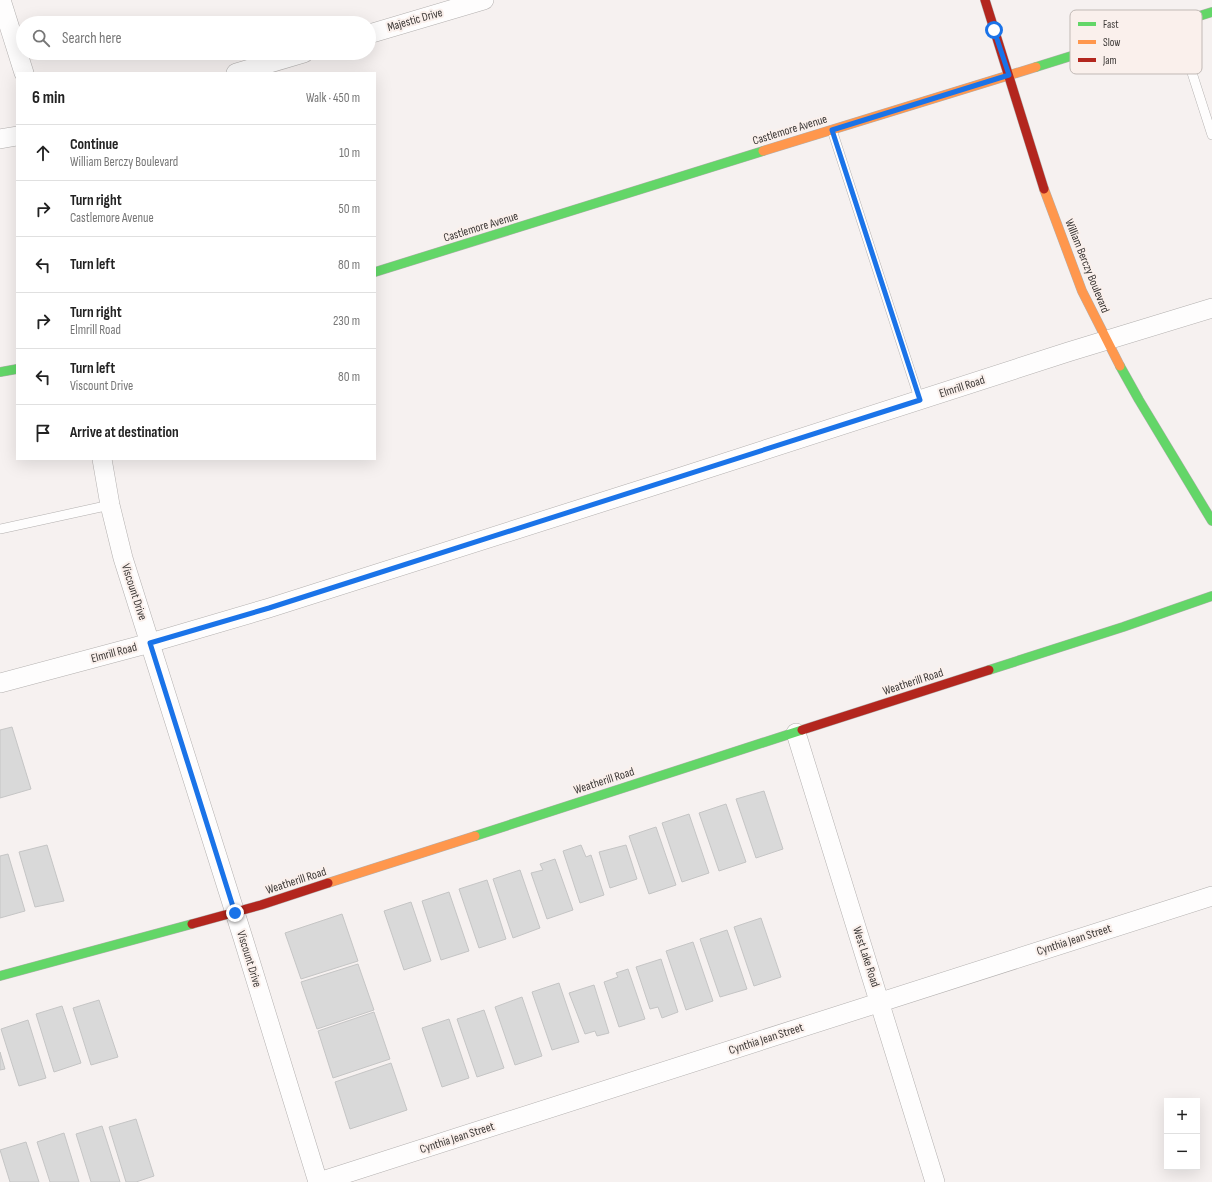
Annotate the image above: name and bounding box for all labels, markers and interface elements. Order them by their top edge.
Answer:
street label: Majestic Drive [386,5,444,35]
legend [1070,10,1202,74]
search box [16,16,376,60]
text: Fast [1103,18,1119,31]
route start [985,21,1003,39]
icon: search [30,27,52,49]
text: Search here [62,29,122,48]
text: Slow [1103,36,1120,49]
text: Jam [1102,54,1117,67]
text: 6 min [32,88,65,108]
text: Walk · 450 m [306,90,360,106]
street label: Castlemore Avenue [751,111,829,148]
text: Continue [70,135,119,154]
icon: ahead [32,142,54,164]
text: 10 m [339,145,360,161]
text: William Berczy Boulevard [70,154,178,170]
text: Turn right [70,191,122,210]
icon: right [32,198,54,220]
text: 50 m [339,201,360,217]
street label: Castlemore Avenue [442,208,520,245]
text: Castlemore Avenue [70,210,154,226]
street label: William Berczy Boulevard [1061,217,1113,315]
icon: left [32,254,54,276]
text: Turn left [70,255,115,274]
text: 80 m [338,257,360,273]
text: Turn right [70,303,122,322]
icon: right [32,310,54,332]
text: 230 m [333,313,360,329]
text: Elmrill Road [70,322,121,338]
text: Turn left [70,359,115,378]
icon: left [32,366,54,388]
text: 80 m [338,369,360,385]
street label: Elmrill Road [937,373,987,401]
text: Viscount Drive [70,378,133,394]
icon: arrive [32,422,54,444]
text: Arrive at destination [70,423,179,442]
street label: Viscount Drive [118,562,150,622]
street label: Elmrill Road [89,640,139,666]
street label: Weatherill Road [881,665,945,699]
street label: Weatherill Road [572,764,636,798]
street label: Weatherill Road [264,864,328,898]
route end [226,904,244,922]
street label: Cynthia Jean Street [1035,921,1113,959]
street label: West Lake Road [849,925,883,989]
street label: Viscount Drive [233,929,265,989]
street label: Cynthia Jean Street [727,1020,805,1058]
map controls [1164,1098,1200,1170]
button: + [1164,1098,1200,1134]
street label: Cynthia Jean Street [418,1119,496,1157]
button: − [1164,1134,1200,1170]

